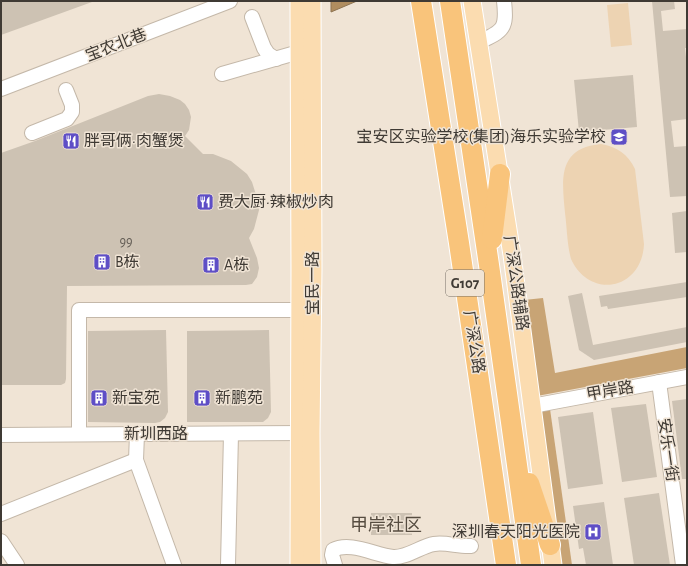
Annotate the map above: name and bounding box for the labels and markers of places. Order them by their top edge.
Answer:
school or university icon: 宝安区实验学校(集团)海乐实验学校 [609,127,629,147]
place label: 宝安区实验学校(集团)海乐实验学校 [356,128,606,145]
restaurant icon: 胖哥俩·肉蟹煲 [61,131,81,151]
place label: 胖哥俩·肉蟹煲 [84,132,184,149]
restaurant icon: 费大厨·辣椒炒肉 [195,192,215,212]
place label: 费大厨·辣椒炒肉 [218,193,334,210]
building icon: B栋 [92,252,112,272]
place label: B栋 [115,253,140,270]
building icon: A栋 [201,255,221,275]
place label: A栋 [224,256,249,273]
building icon: 新宝苑 [89,388,109,408]
building icon: 新鹏苑 [192,388,212,408]
place label: 新宝苑 [112,389,160,406]
place label: 新鹏苑 [215,389,263,406]
hospital icon: 深圳春天阳光医院 [583,522,603,542]
place label: 深圳春天阳光医院 [452,523,580,540]

